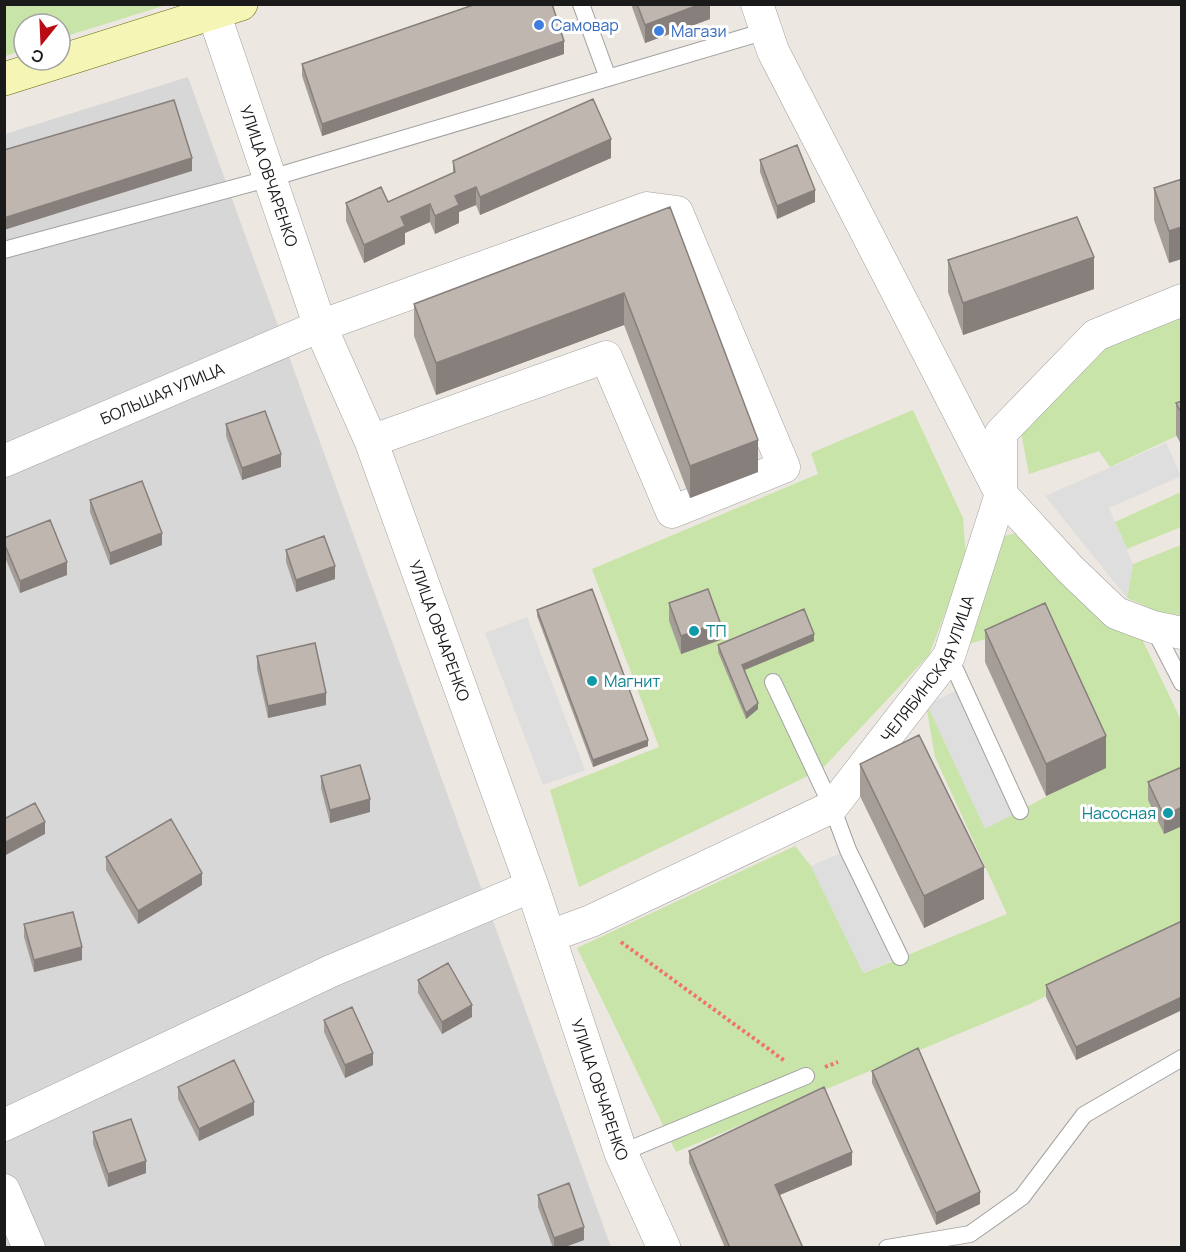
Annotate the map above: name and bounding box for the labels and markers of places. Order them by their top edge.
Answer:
place label: Самовар [551,14,619,36]
marker: Самовар [532,18,546,32]
place label: Магази [671,20,727,42]
marker: Магази [652,24,666,38]
place label: ТП [706,620,727,642]
marker: ТП [687,624,701,638]
place label: Магнит [604,670,660,692]
marker: Магнит [585,674,599,688]
place label: Насосная [1082,802,1156,824]
marker: Насосная [1161,806,1175,820]

